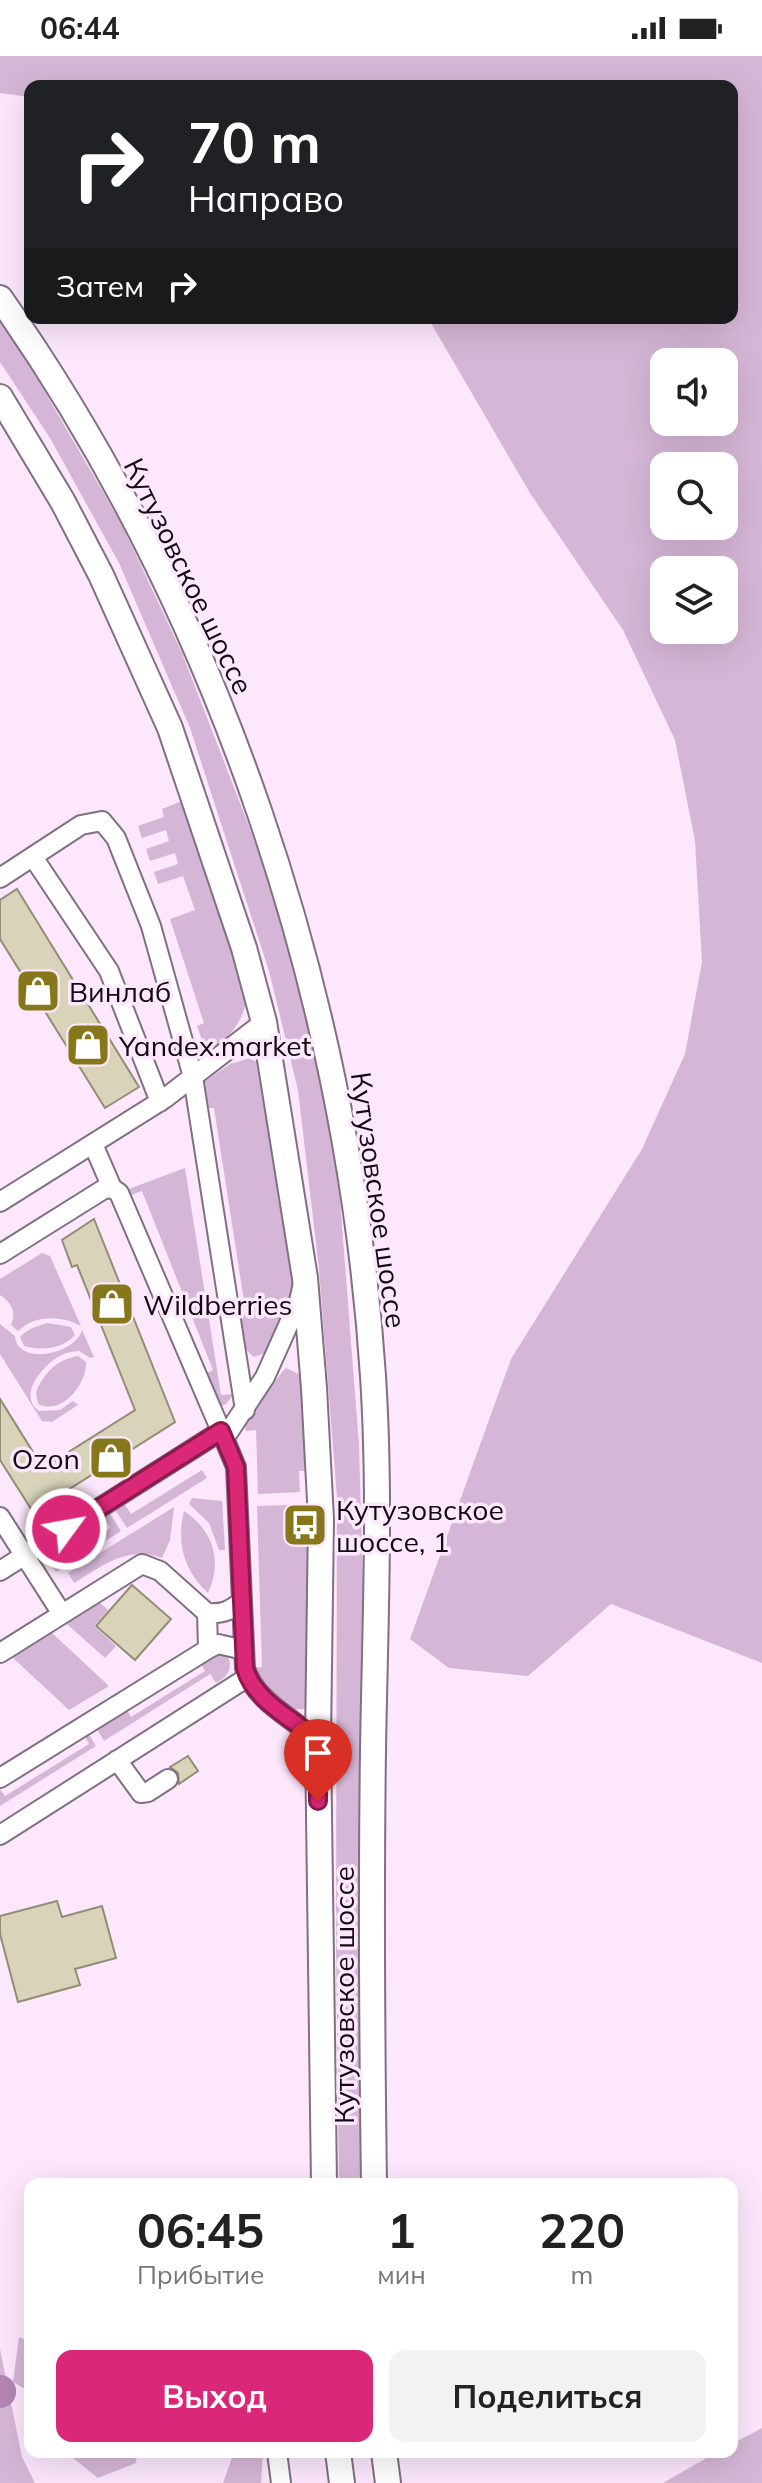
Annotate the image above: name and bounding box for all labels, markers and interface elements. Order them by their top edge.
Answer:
text: 06:44 [40,9,119,47]
text: 70 m [188,107,321,177]
icon: right [56,112,160,216]
text: Направо [188,176,344,221]
icon: right [160,264,204,308]
text: Затем [56,267,144,305]
map controls [650,348,738,644]
button: sound [650,348,738,436]
street label: Кутузовское шоссе [117,452,261,700]
button: search [650,452,738,540]
button: layers [650,556,738,644]
shop icon: Винлаб [14,967,62,1015]
place label: Винлаб [69,974,171,1009]
shop icon: Yandex.market [64,1021,112,1069]
place label: Yandex.market [118,1028,312,1063]
street label: Кутузовское шоссе [344,1070,414,1330]
shop icon: Wildberries [88,1280,136,1328]
place label: Wildberries [143,1287,292,1322]
shop icon: Ozon [87,1434,135,1482]
place label: Ozon [12,1441,80,1476]
position arrow [24,1487,108,1571]
place label: Кутузовское шоссе, 1 [336,1492,504,1559]
bus stop icon: Кутузовское шоссе, 1 [281,1501,329,1549]
pin [284,1719,352,1801]
icon: arrive [296,1731,340,1775]
street label: Кутузовское шоссе [326,1866,361,2124]
text: 06:45 [137,2200,264,2260]
text: 1 [387,2200,416,2260]
text: 220 [539,2200,625,2260]
text: Прибытие [137,2258,264,2291]
text: мин [377,2258,426,2291]
text: m [570,2258,593,2291]
button: Выход [56,2350,373,2442]
button: Поделиться [389,2350,706,2442]

